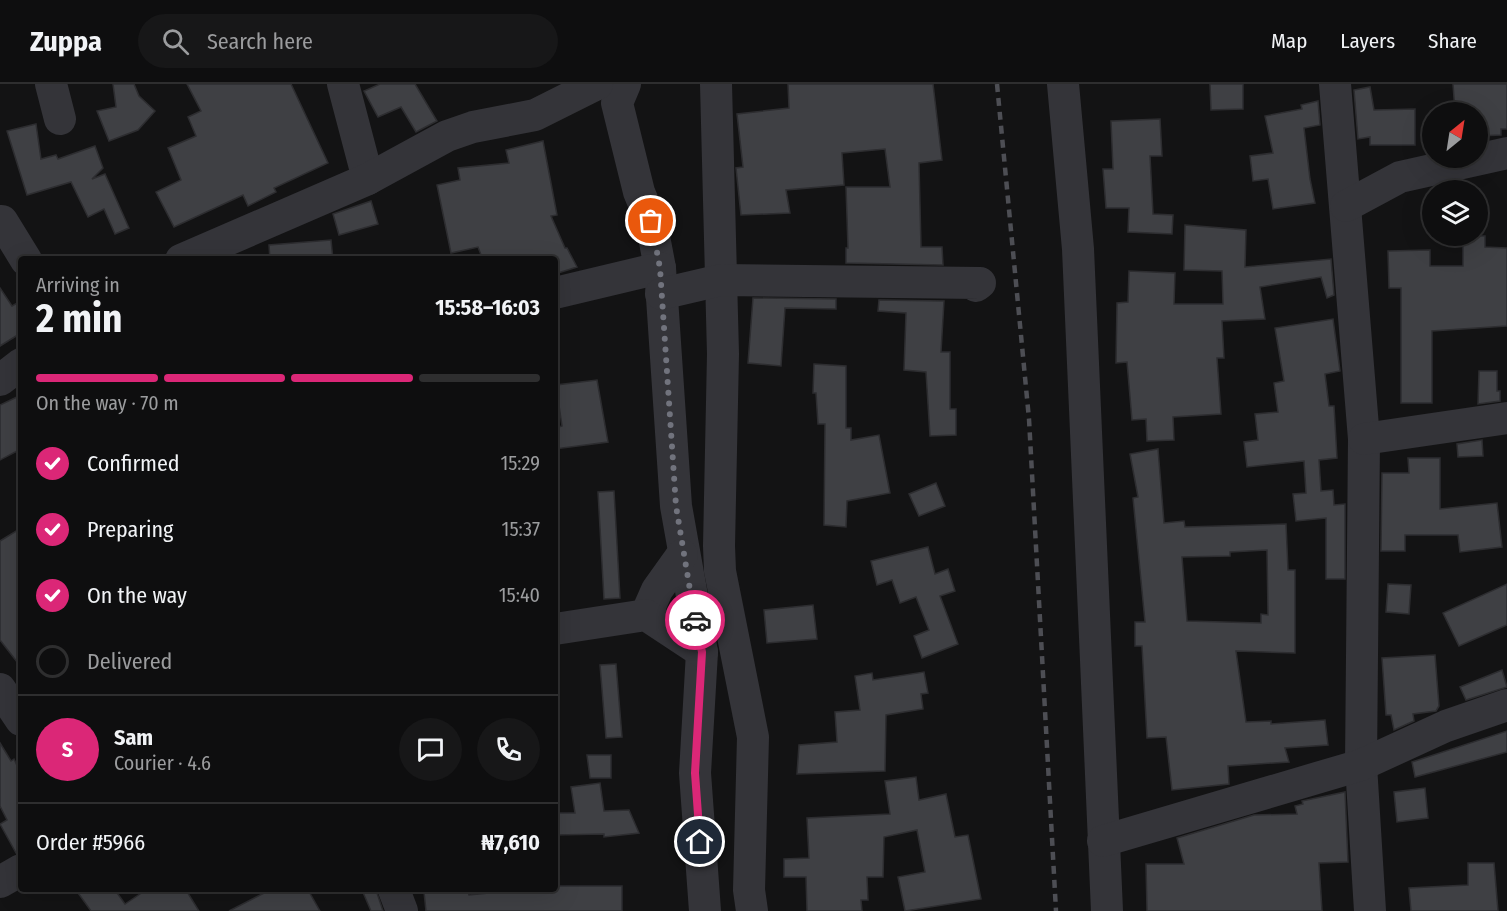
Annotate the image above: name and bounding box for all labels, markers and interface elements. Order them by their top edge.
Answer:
search box [138,14,558,68]
text: Zuppa [30,25,102,58]
icon: search [159,25,192,58]
text: Search here [207,28,313,55]
text: Map [1271,28,1307,54]
text: Layers [1340,28,1395,54]
text: Share [1428,28,1477,54]
north arrow [1422,102,1488,168]
map controls [1422,102,1488,246]
button: layers [1422,180,1488,246]
pin [625,195,676,246]
icon: bag [634,204,667,237]
text: Arriving in [36,273,120,297]
text: 15:58–16:03 [435,294,540,321]
text: 2 min [36,296,122,342]
text: On the way · 70 m [36,391,179,415]
icon: check [36,447,69,480]
text: Confirmed [87,450,180,477]
text: 15:29 [500,451,540,475]
icon: check [36,513,69,546]
text: Preparing [87,516,173,543]
text: 15:37 [502,517,540,541]
icon: check [36,579,69,612]
text: On the way [87,582,187,609]
text: 15:40 [499,583,540,607]
courier [665,590,725,650]
icon: car [679,604,712,637]
text: Delivered [87,648,172,675]
button: chat [399,718,462,781]
button: phone [477,718,540,781]
text: Sam [114,724,153,751]
text: S [62,736,73,763]
text: Courier · 4.6 [114,751,211,775]
pin [674,816,725,867]
icon: home [683,825,716,858]
text: Order #5966 [36,829,145,856]
text: ₦7,610 [481,829,540,856]

